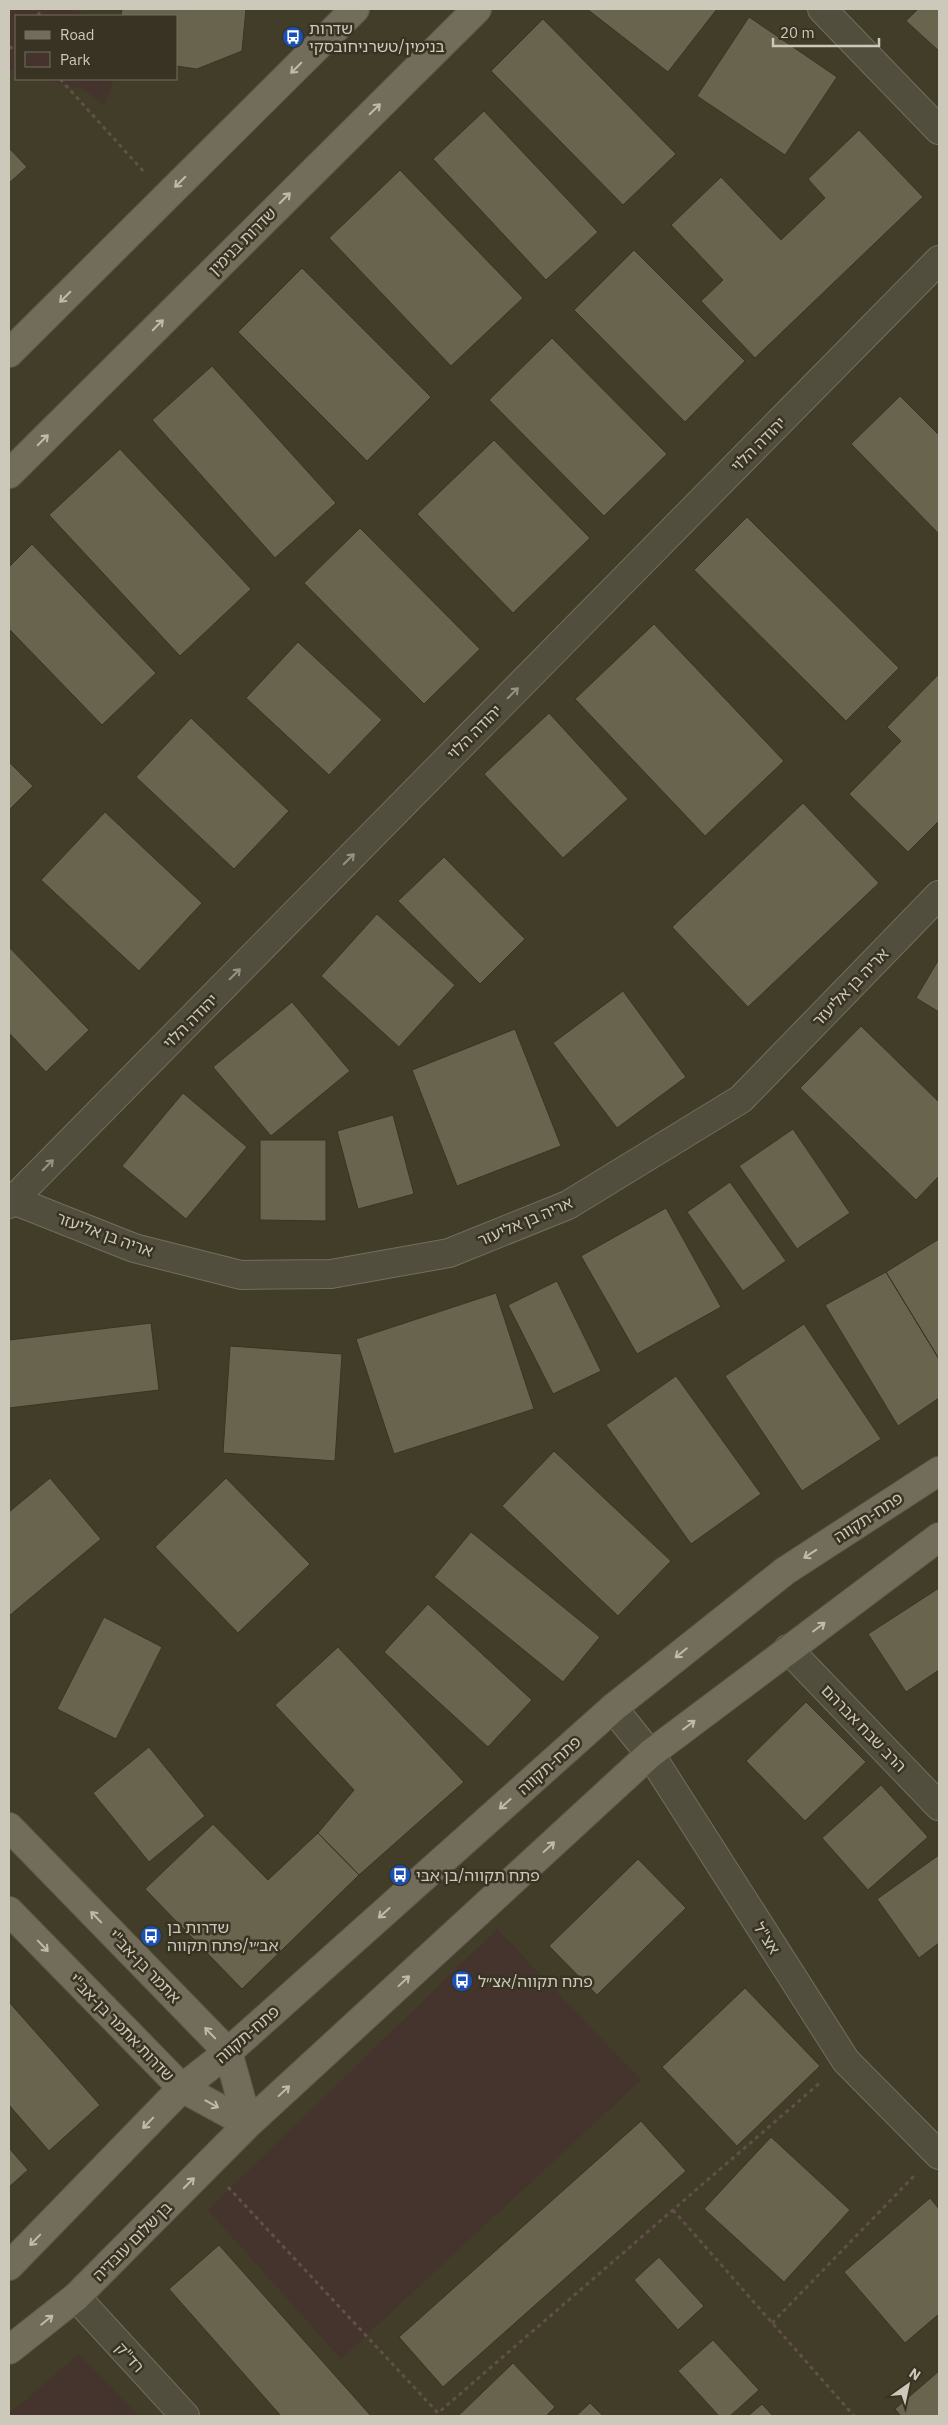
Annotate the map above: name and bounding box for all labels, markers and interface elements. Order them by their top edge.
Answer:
legend [15,15,178,80]
scale bar [773,15,879,47]
place label: שדרות בנימין/טשרניחובסקי [309,18,445,56]
text: 20 m [780,23,815,42]
text: Road [60,25,95,44]
bus stop icon: שדרות בנימין/טשרניחובסקי [281,25,305,49]
text: Park [60,50,90,69]
one-way arrow [290,61,302,74]
one-way arrow [369,103,381,115]
one-way arrow [174,175,186,188]
one-way arrow [279,192,292,204]
street label: שדרות בנימין [204,203,280,279]
one-way arrow [59,290,71,303]
one-way arrow [152,319,164,331]
street label: יהודה הלוי [726,412,790,476]
one-way arrow [37,434,49,446]
one-way arrow [507,687,519,699]
street label: יהודה הלוי [442,700,506,764]
one-way arrow [343,853,355,865]
street label: אריה בן אליעזר [808,944,892,1030]
one-way arrow [229,968,241,981]
street label: יהודה הלוי [158,989,222,1053]
one-way arrow [41,1159,54,1171]
street label: אריה בן אליעזר [475,1192,575,1250]
street label: אריה בן אליעזר [54,1207,156,1261]
street label: פתח-תקווה [830,1487,906,1547]
one-way arrow [803,1549,817,1560]
one-way arrow [812,1622,826,1632]
one-way arrow [675,1648,688,1659]
street label: הרב שבח אברהם [817,1680,911,1776]
one-way arrow [682,1720,696,1730]
street label: פתח-תקווה [513,1731,585,1799]
one-way arrow [498,1799,511,1810]
one-way arrow [542,1841,555,1853]
bus stop icon: פתח תקווה/בן אבי [388,1863,412,1887]
place label: פתח תקווה/בן אבי [416,1865,540,1885]
one-way arrow [377,1907,390,1919]
one-way arrow [90,1910,102,1923]
place label: שדרות בן אב״י/פתח תקווה [167,1917,279,1955]
street label: אצ"ל [749,1918,785,1958]
bus stop icon: שדרות בן אב״י/פתח תקווה [139,1924,163,1948]
street label: אתמר בן-אב"י [105,1925,185,2007]
one-way arrow [37,1940,49,1953]
street label: שדרות אתמר בן-אב"י [65,1969,179,2085]
bus stop icon: פתח תקווה/אצ״ל [450,1969,474,1993]
place label: פתח תקווה/אצ״ל [478,1971,593,1991]
one-way arrow [397,1975,410,1987]
street label: פתח-תקווה [211,2001,283,2067]
one-way arrow [204,2027,216,2039]
one-way arrow [278,2085,290,2097]
one-way arrow [204,2100,218,2110]
one-way arrow [142,2117,154,2129]
one-way arrow [183,2177,195,2189]
street label: בן שלום עובדיה [88,2197,176,2285]
one-way arrow [29,2234,41,2246]
one-way arrow [40,2315,54,2325]
street label: רד"ק [111,2338,149,2376]
north arrow [883,2360,933,2410]
text: N [906,2364,924,2384]

